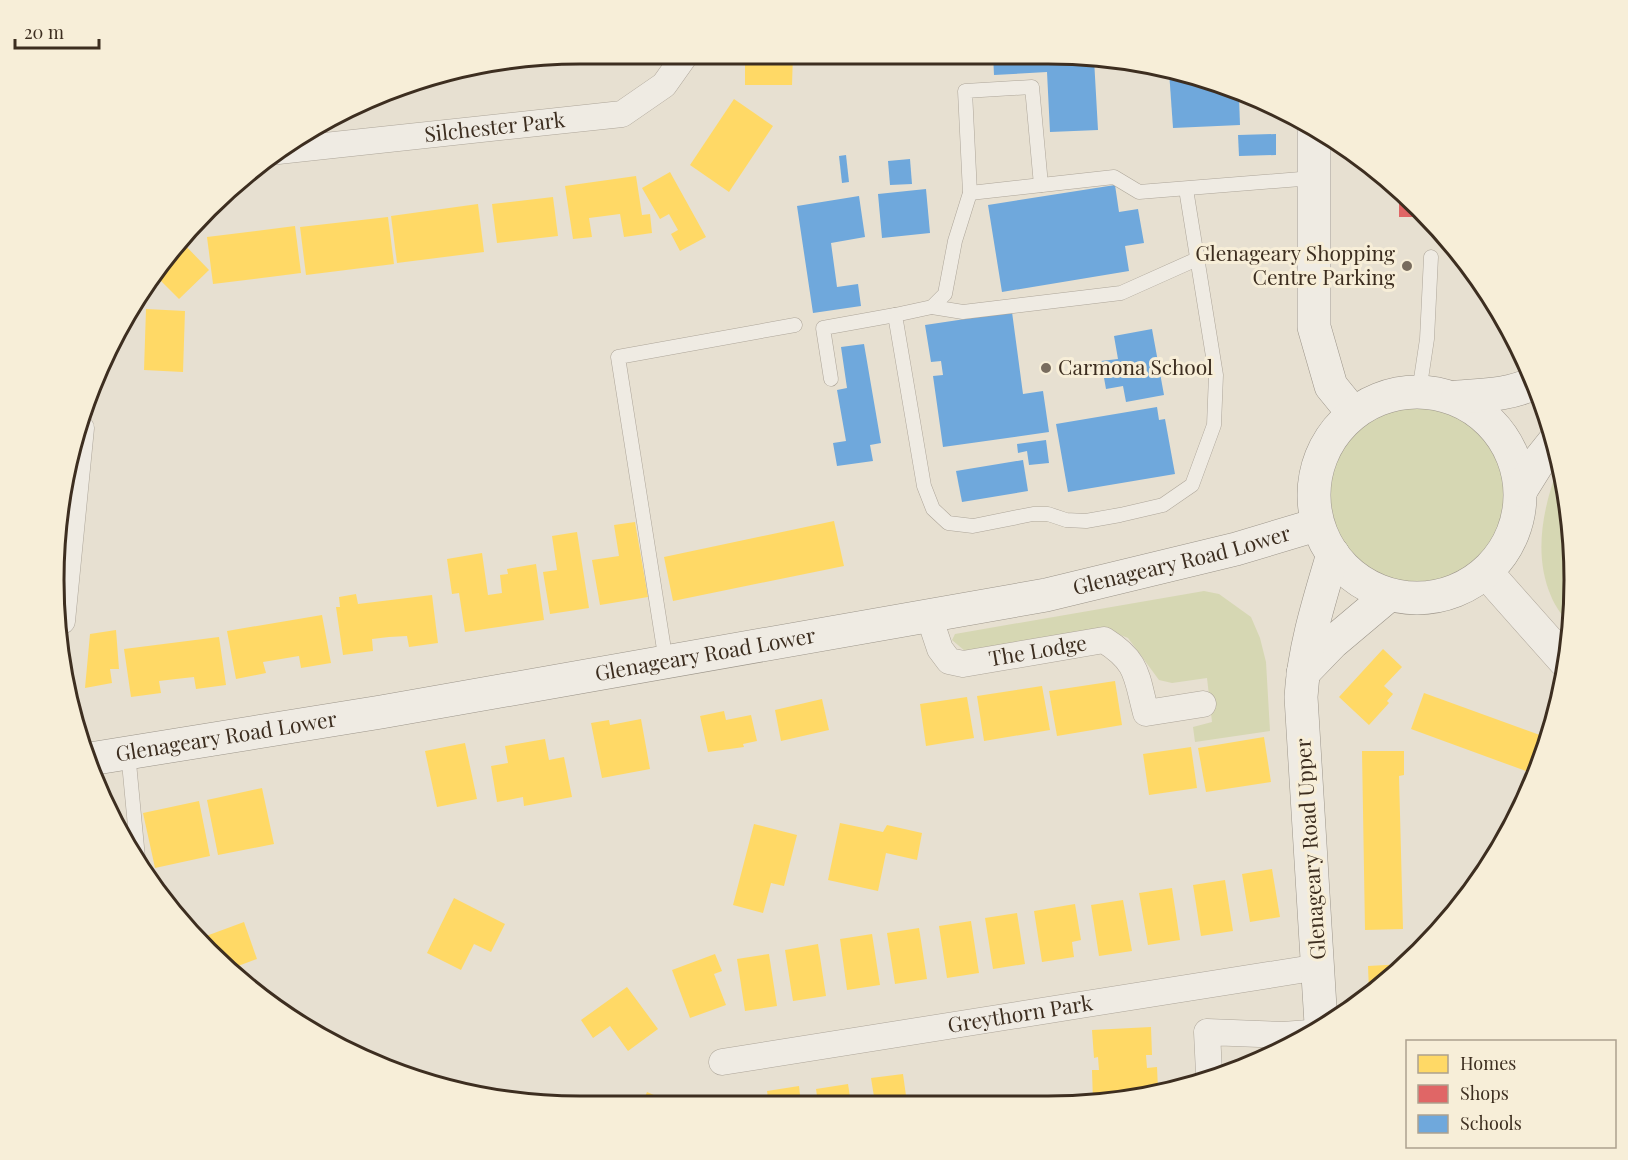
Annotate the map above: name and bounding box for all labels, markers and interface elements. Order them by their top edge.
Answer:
scale bar [15,12,99,50]
text: 20 m [24,20,64,44]
street label: Silchester Park [423,104,567,147]
place label: Glenageary Shopping Centre Parking [1195,238,1395,290]
marker: Glenageary Shopping Centre Parking [1400,259,1414,273]
place label: Carmona School [1058,352,1213,380]
marker: Carmona School [1039,361,1053,375]
street label: Glenageary Road Lower [1070,517,1294,600]
street label: Glenageary Road Lower [592,620,818,686]
street label: The Lodge [986,627,1089,671]
street label: Glenageary Road Lower [113,703,339,767]
street label: Glenageary Road Upper [1287,737,1331,961]
street label: Greythorn Park [946,987,1095,1038]
legend [1406,1040,1616,1148]
text: Homes [1460,1051,1516,1075]
text: Shops [1460,1081,1509,1105]
text: Schools [1460,1111,1522,1135]

